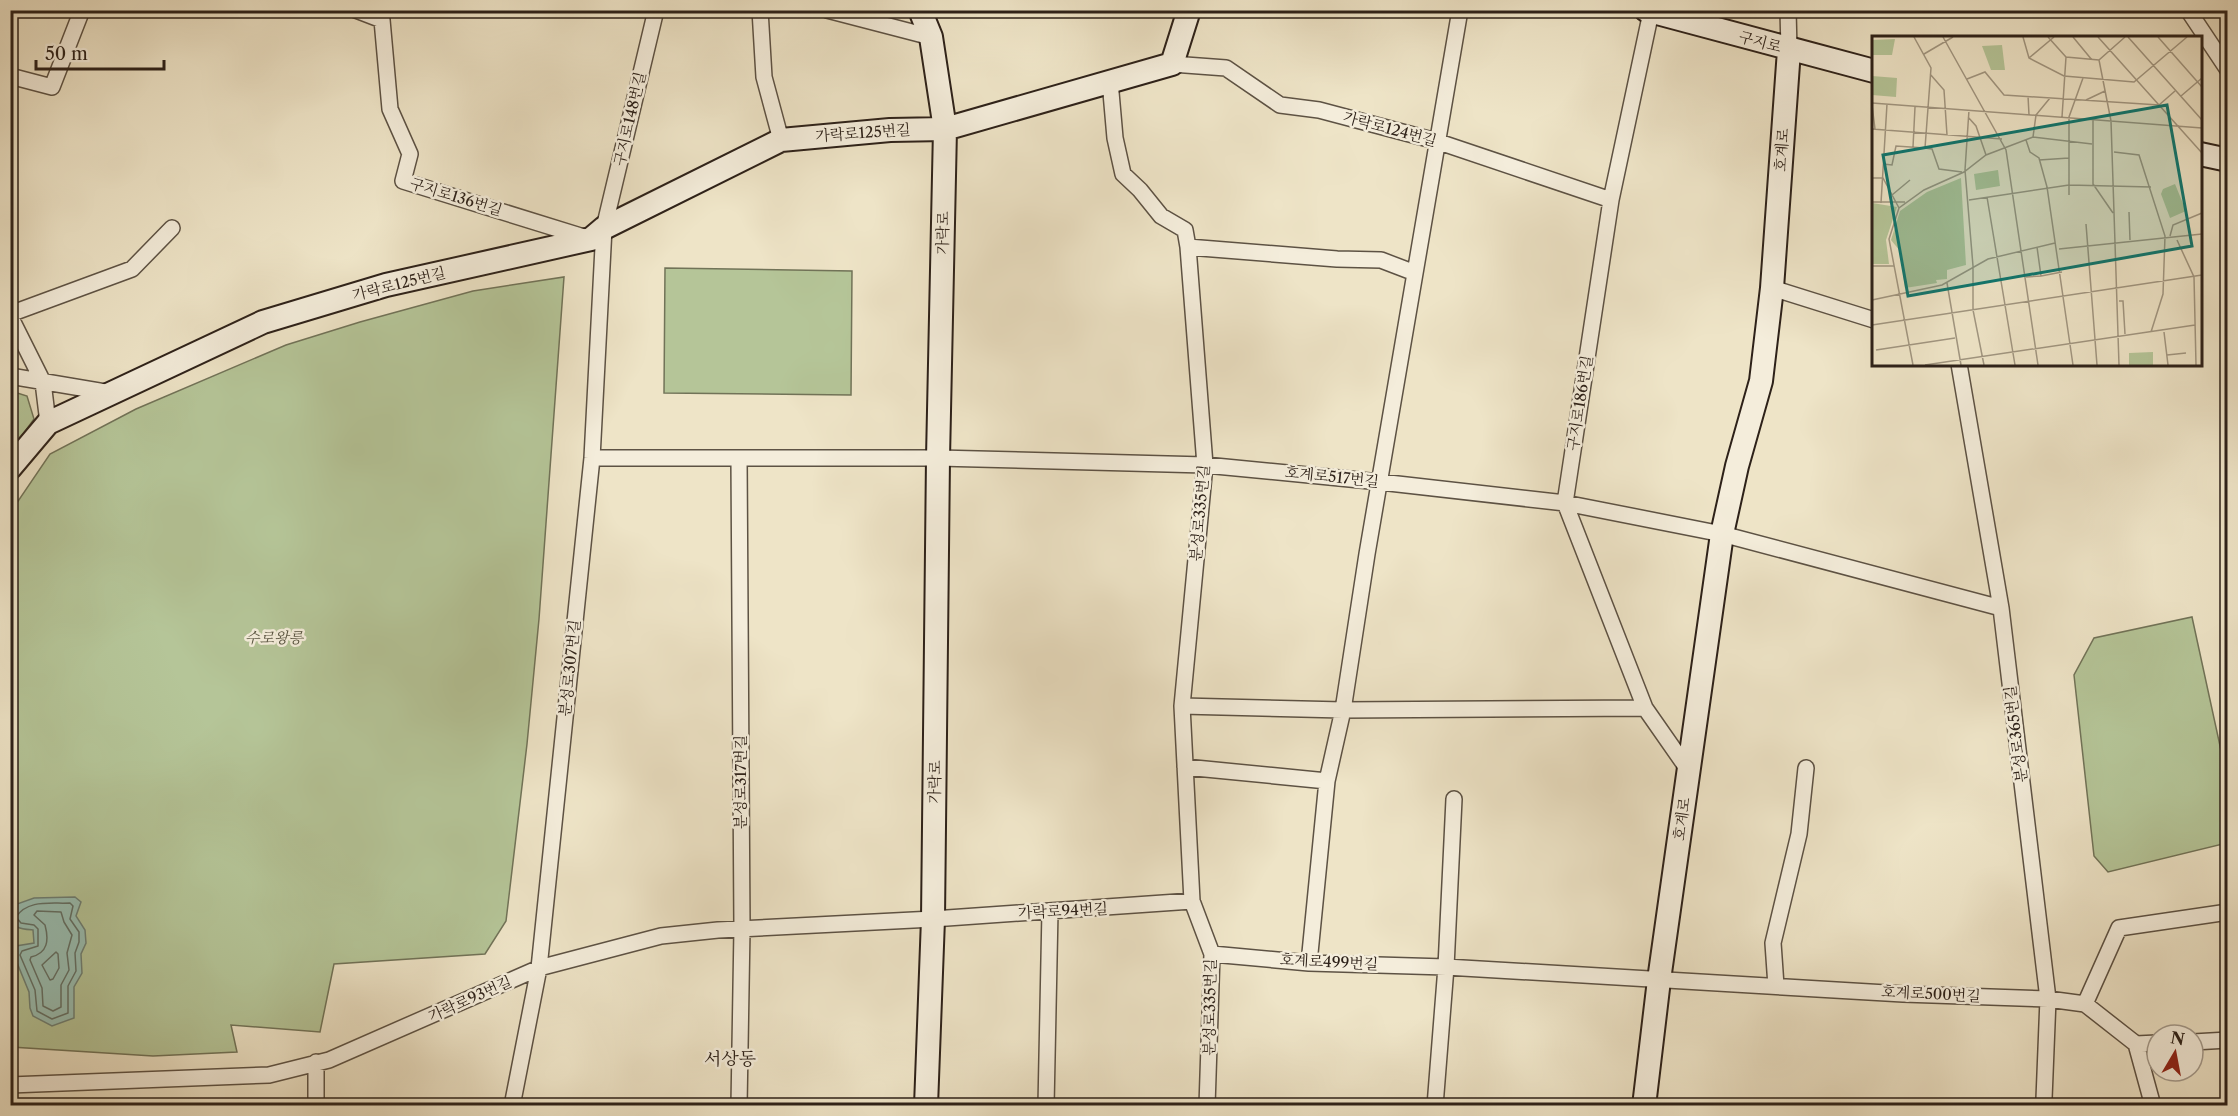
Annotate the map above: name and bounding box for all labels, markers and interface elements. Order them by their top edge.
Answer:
street label: 구지로 [1737,27,1784,56]
scale bar [36,33,164,71]
inset map [1872,36,2202,366]
text: 50 m [45,43,88,65]
street label: 구지로148번길 [609,70,650,168]
street label: 가락로124번길 [1341,107,1439,150]
street label: 가락로125번길 [815,120,911,145]
street label: 호계로 [1771,127,1793,172]
street label: 구지로136번길 [408,173,505,220]
street label: 가락로 [933,211,952,255]
street label: 가락로125번길 [350,263,448,304]
street label: 구지로186번길 [1563,354,1596,452]
street label: 호계로517번길 [1284,462,1380,491]
street label: 분성로335번길 [1186,464,1213,562]
street label: 분성로307번길 [555,618,584,717]
park label: 수로왕릉 [245,628,304,647]
street label: 분성로365번길 [2000,684,2031,784]
street label: 분성로317번길 [731,735,750,829]
street label: 가락로 [925,760,944,804]
street label: 호계로 [1669,796,1694,842]
street label: 가락로94번길 [1018,899,1108,922]
street label: 호계로499번길 [1279,949,1379,974]
street label: 분성로335번길 [1199,958,1220,1056]
street label: 가락로93번길 [425,972,515,1025]
street label: 호계로500번길 [1881,981,1981,1006]
north arrow [2145,1023,2205,1083]
text: N [2169,1027,2186,1049]
district label: 서상동 [704,1048,756,1070]

